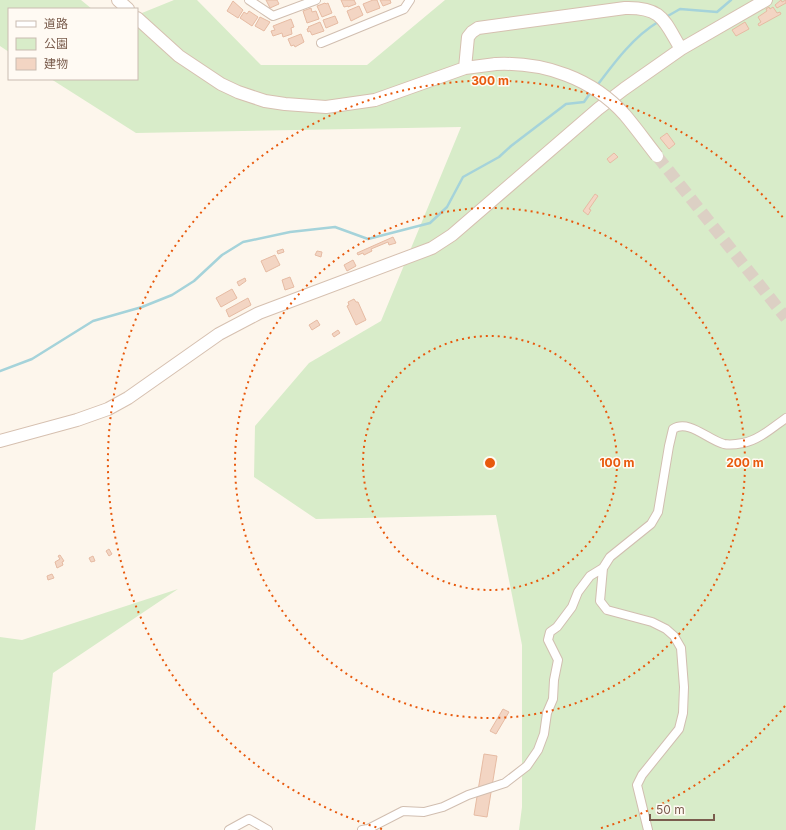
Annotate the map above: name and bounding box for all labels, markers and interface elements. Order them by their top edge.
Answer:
legend [8,8,138,80]
text: 道路 [44,16,68,31]
text: 公園 [44,36,68,51]
text: 建物 [44,56,68,71]
text: 300 m [471,73,509,88]
text: 100 m [599,455,635,470]
text: 200 m [726,455,764,470]
centre of rings [483,456,497,470]
scale bar [650,796,714,822]
text: 50 m [656,802,685,817]

